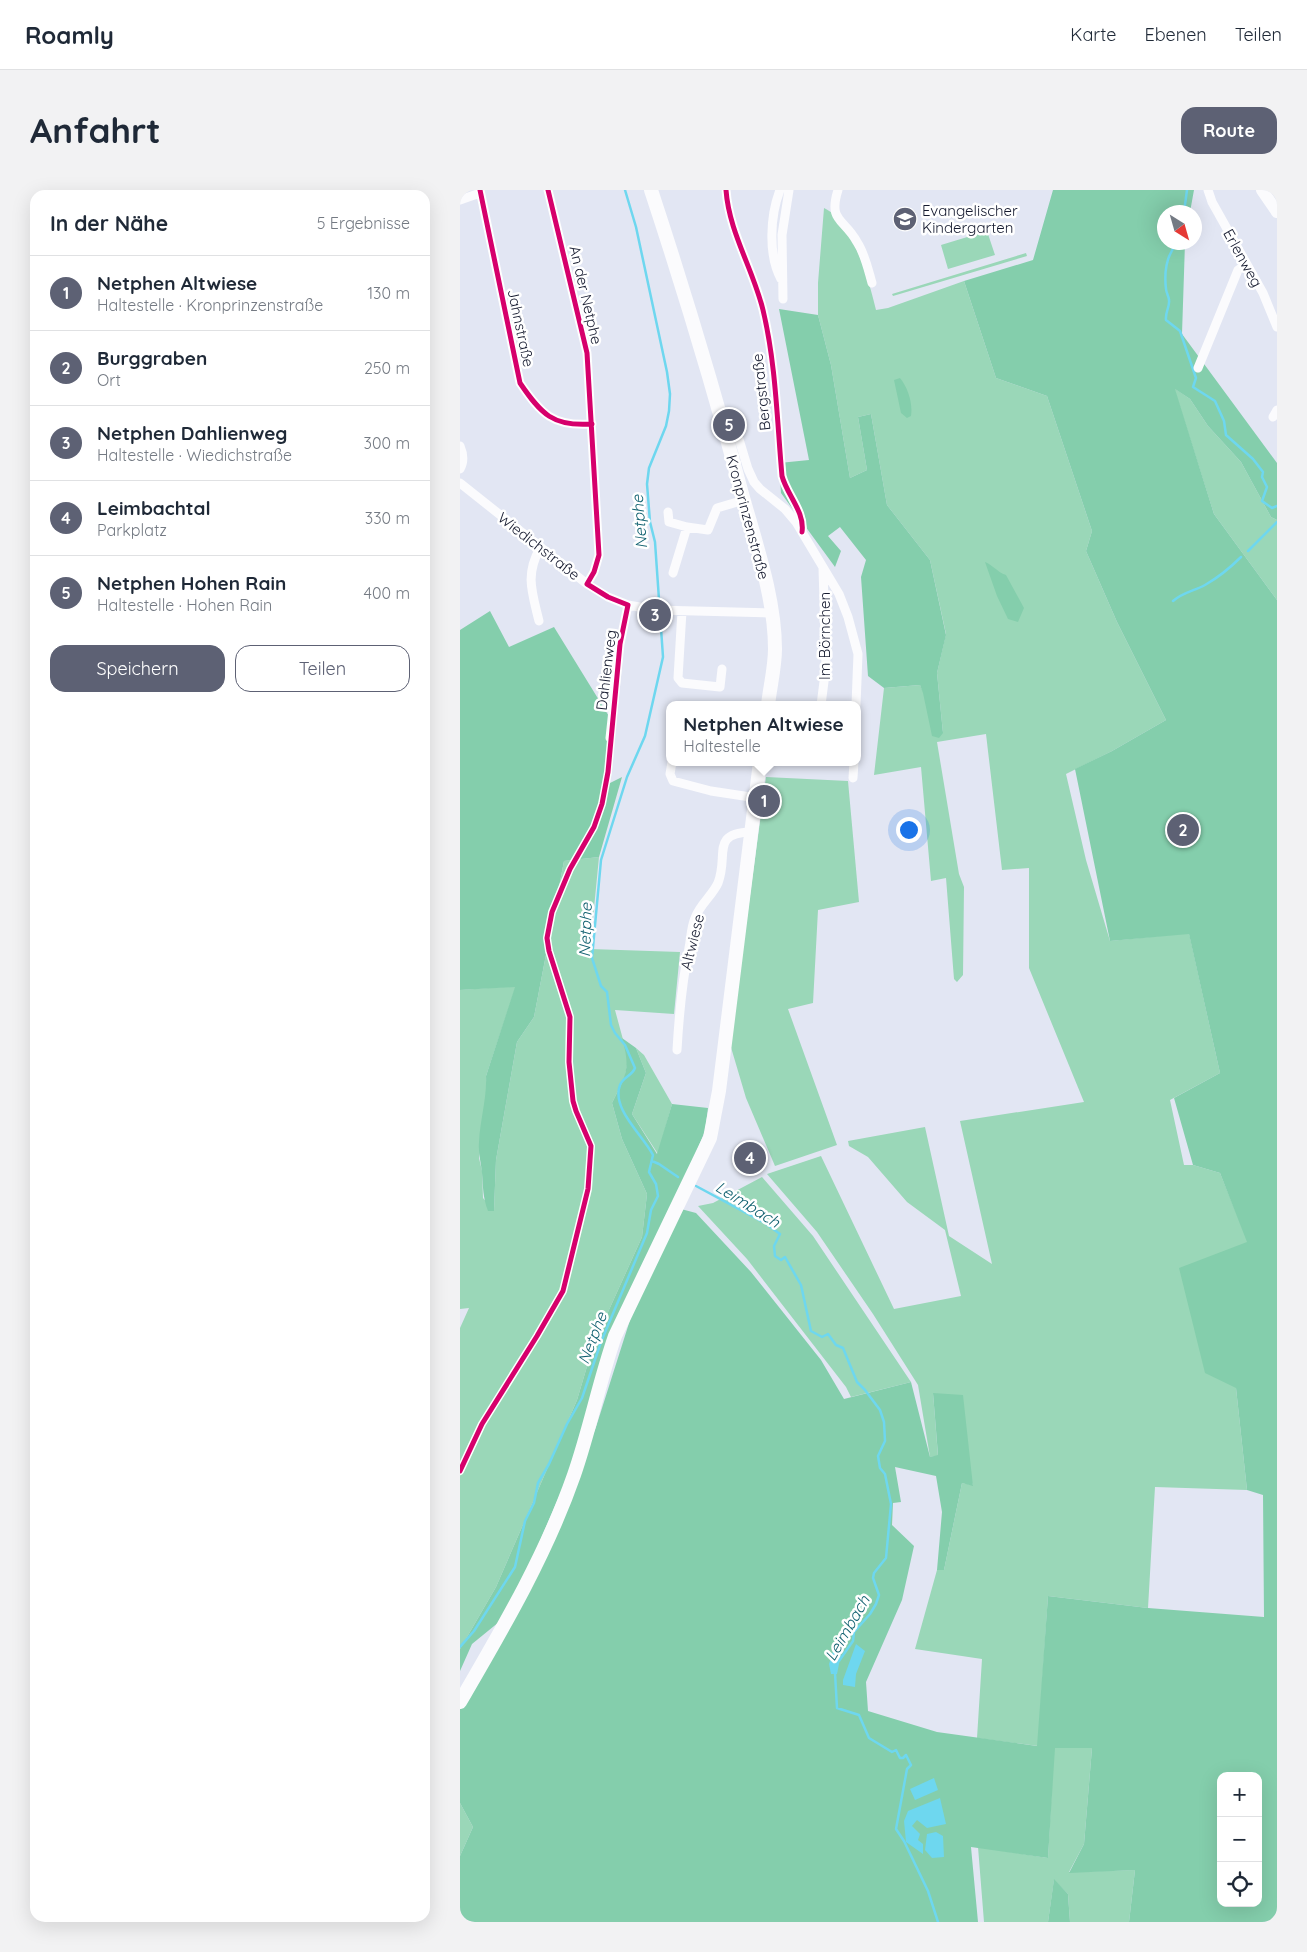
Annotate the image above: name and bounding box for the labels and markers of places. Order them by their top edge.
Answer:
place label: Evangelischer Kindergarten [922,201,1018,237]
school or university icon: Evangelischer Kindergarten [892,206,918,232]
pin: 5 [713,406,745,444]
pin: 3 [639,596,671,634]
pin: 1 [748,782,780,820]
pin: 2 [1167,811,1199,849]
pin: 4 [734,1139,766,1177]

